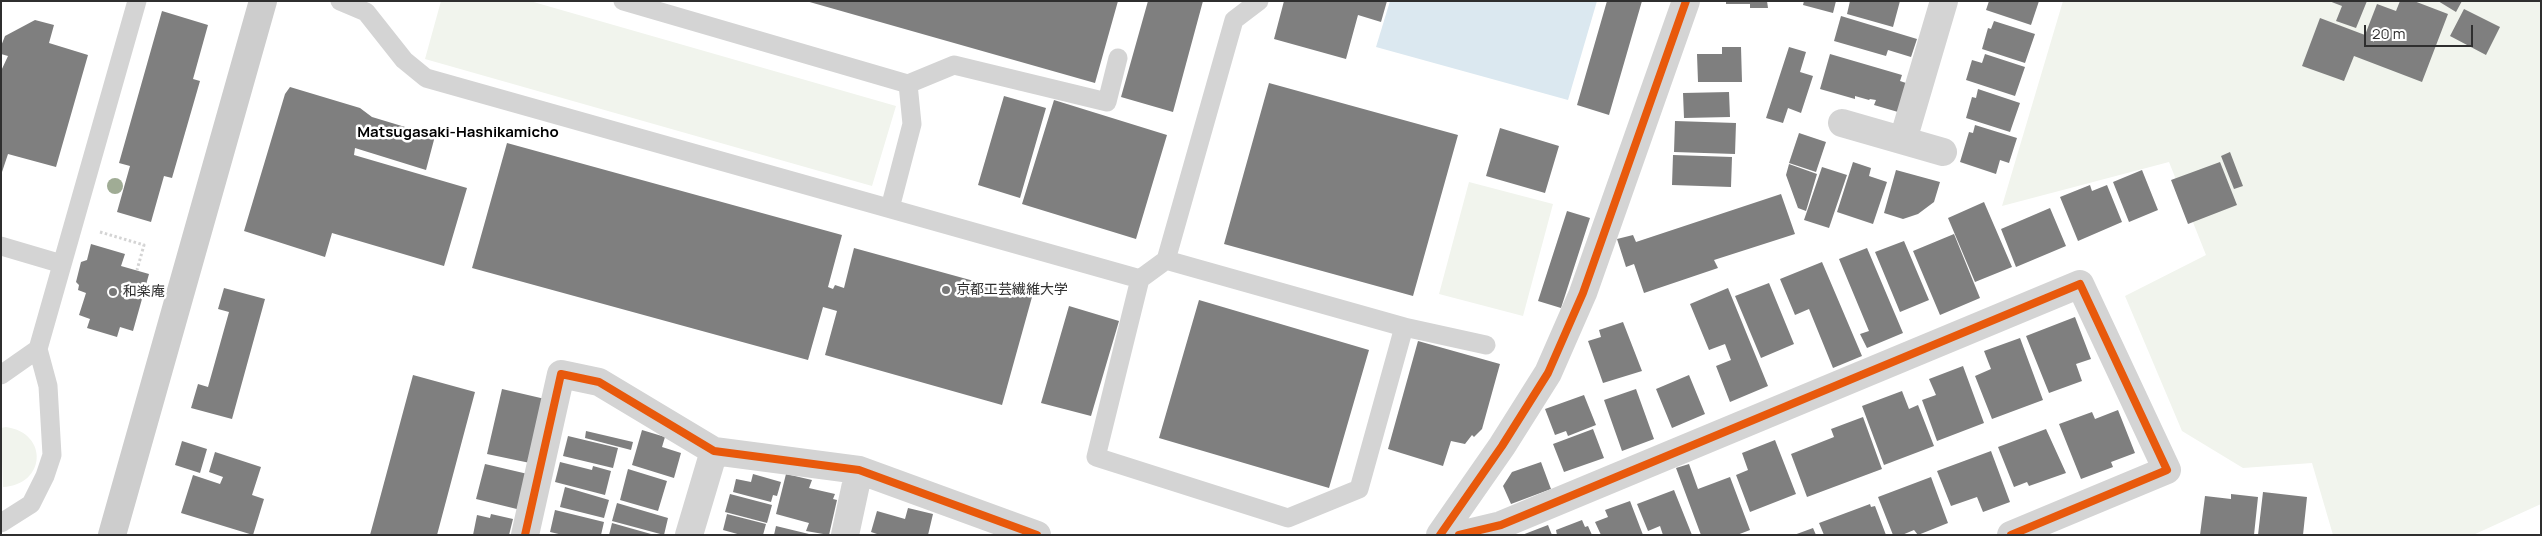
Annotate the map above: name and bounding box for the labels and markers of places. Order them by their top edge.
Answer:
place label: 京都工芸繊維大学 [956,282,1068,298]
place label: 和楽庵 [123,284,165,300]
marker: 京都工芸繊維大学 [940,284,952,296]
marker: 和楽庵 [107,286,119,298]

